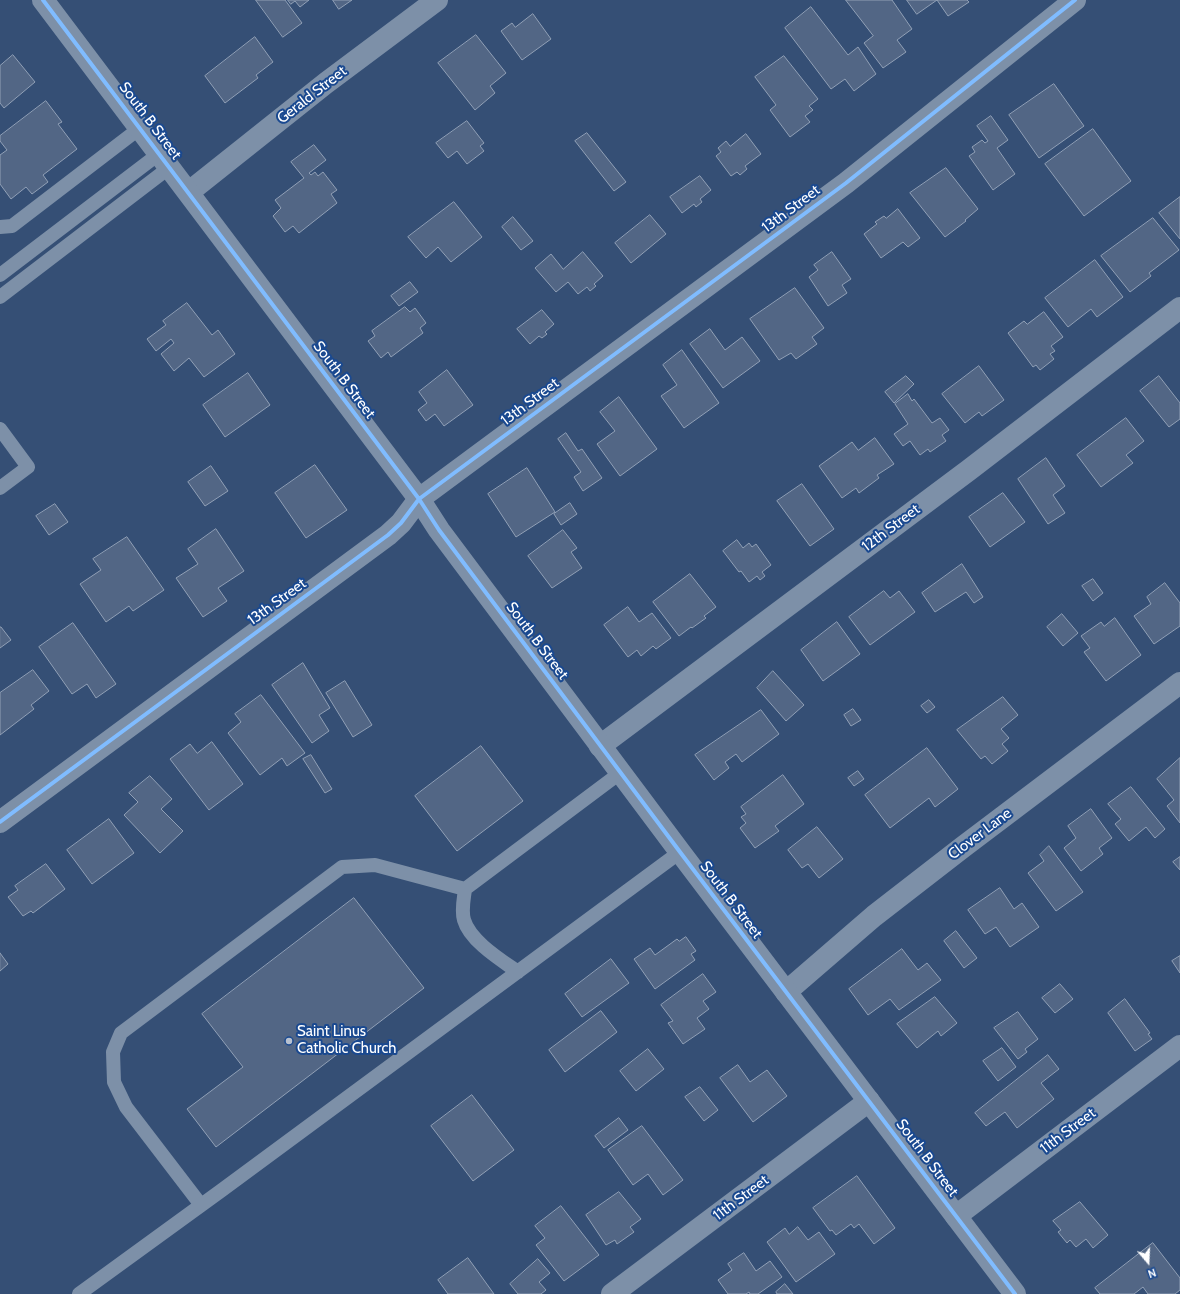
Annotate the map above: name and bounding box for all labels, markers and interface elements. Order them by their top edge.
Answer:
street label: Gerald Street [274,62,350,128]
street label: South B Street [115,79,185,163]
street label: 13th Street [758,181,824,237]
street label: South B Street [309,338,379,422]
street label: 13th Street [497,374,563,430]
street label: 12th Street [858,500,924,556]
street label: 13th Street [244,575,310,629]
street label: South B Street [502,599,572,683]
street label: Clover Lane [945,804,1015,864]
street label: South B Street [696,858,766,942]
place label: Saint Linus Catholic Church [297,1023,396,1058]
marker: Saint Linus Catholic Church [284,1036,294,1046]
street label: 11th Street [1037,1104,1099,1158]
street label: South B Street [892,1116,962,1200]
street label: 11th Street [710,1171,772,1225]
north arrow [1128,1242,1168,1282]
text: N [1146,1265,1158,1281]

